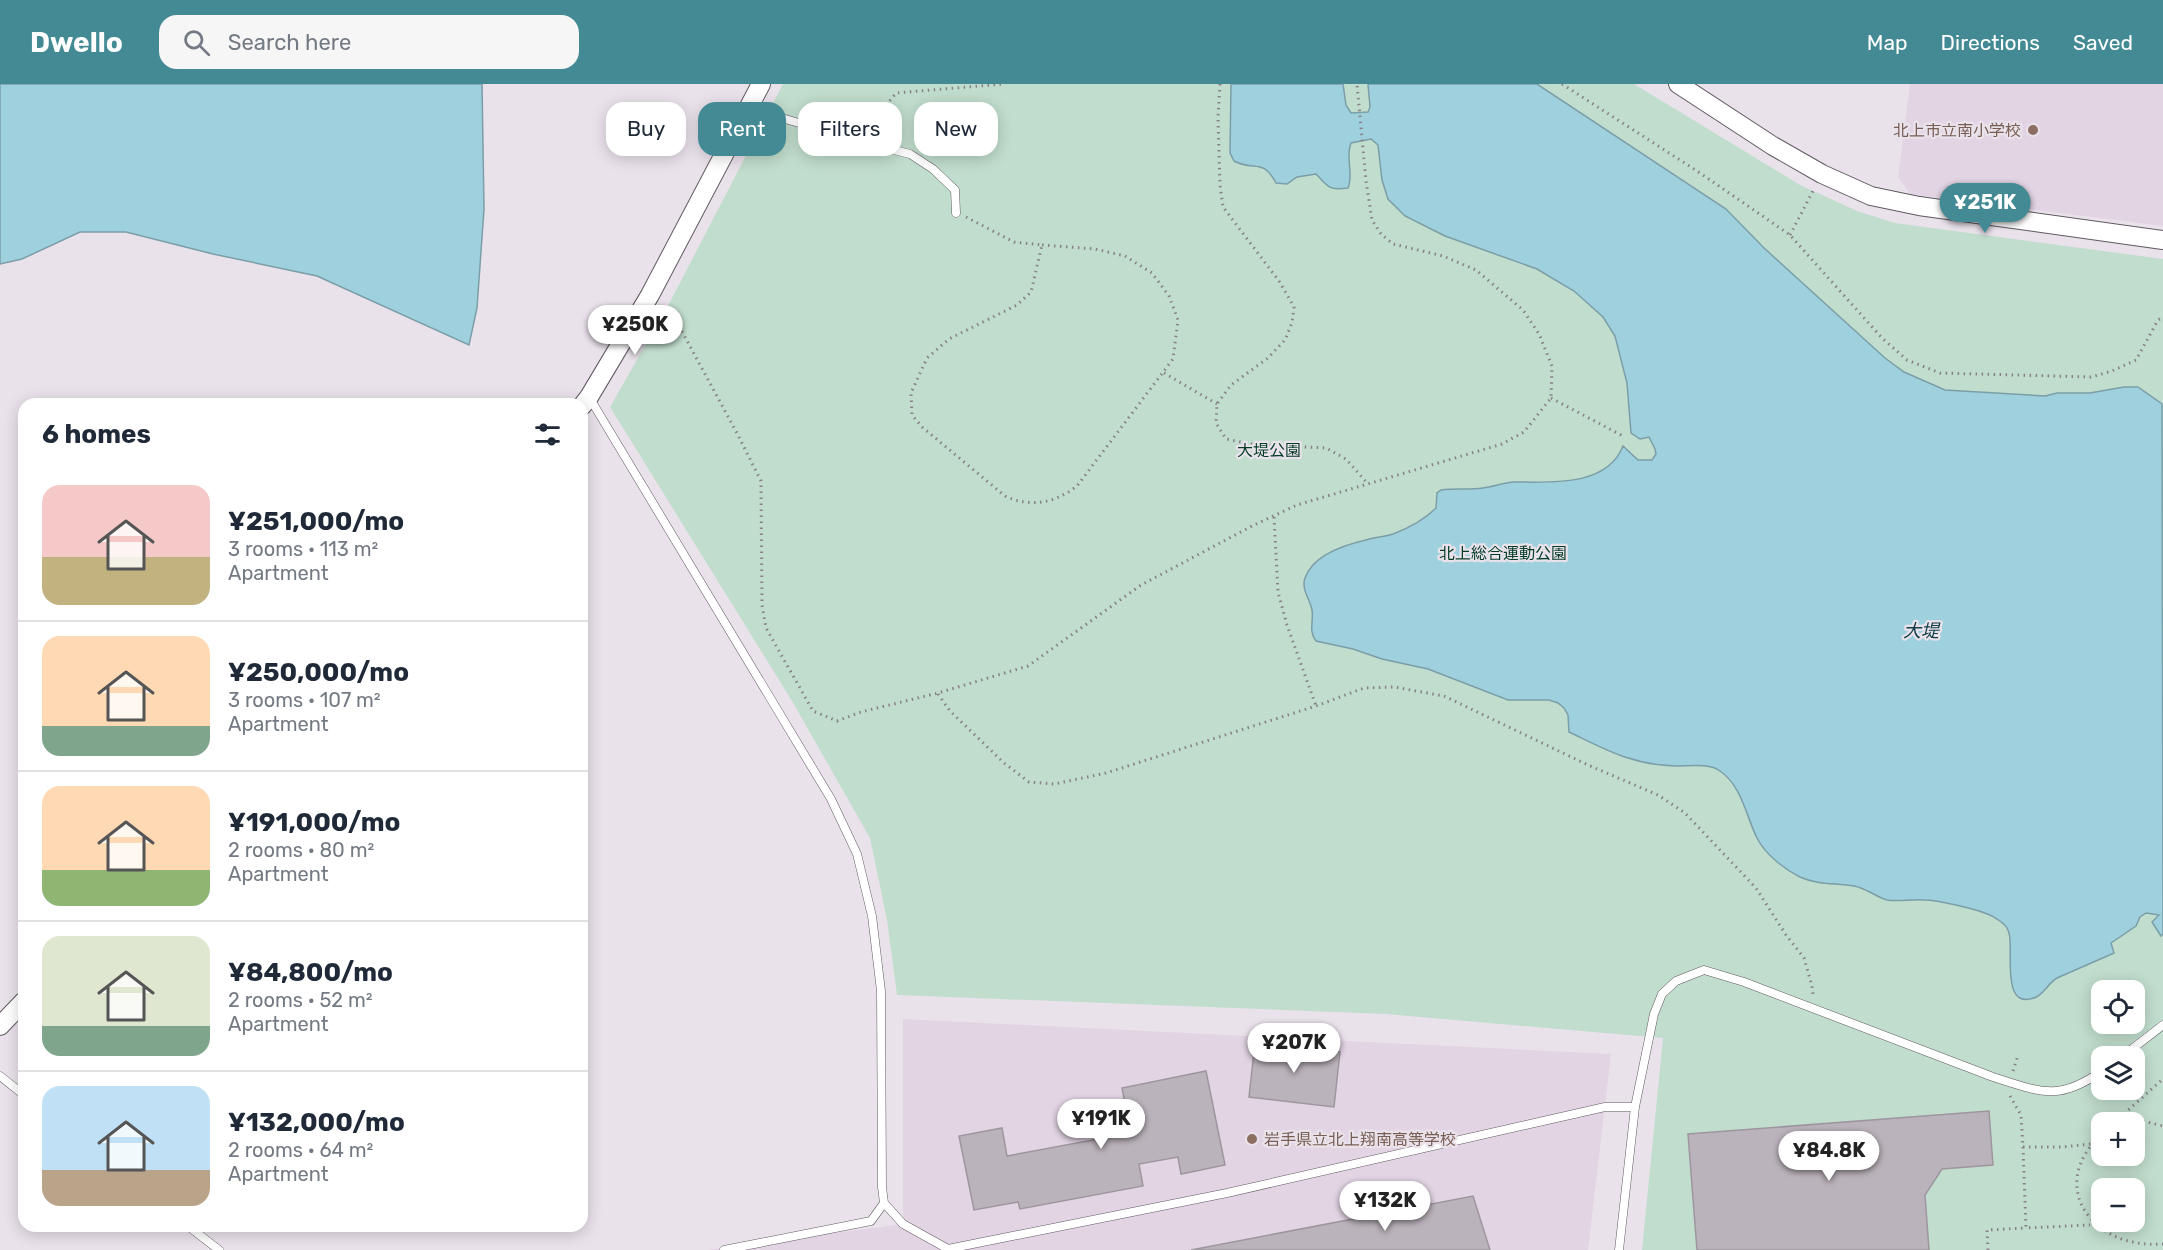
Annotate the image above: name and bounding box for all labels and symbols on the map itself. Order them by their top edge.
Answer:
place label: 北上市立南小学校 [1893,121,2021,140]
marker: 北上市立南小学校 [2026,123,2040,137]
pin: ¥251K [1943,183,2027,234]
pin: ¥250K [593,305,677,356]
park label: 大堤公園 [1237,441,1301,460]
park label: 北上総合運動公園 [1439,544,1567,563]
water label: 大堤 [1903,620,1941,642]
pin: ¥207K [1252,1023,1336,1074]
pin: ¥191K [1059,1099,1143,1150]
place label: 岩手県立北上翔南高等学校 [1264,1130,1456,1149]
pin: ¥84.8K [1780,1131,1878,1182]
marker: 岩手県立北上翔南高等学校 [1245,1132,1259,1146]
pin: ¥132K [1343,1181,1427,1232]

